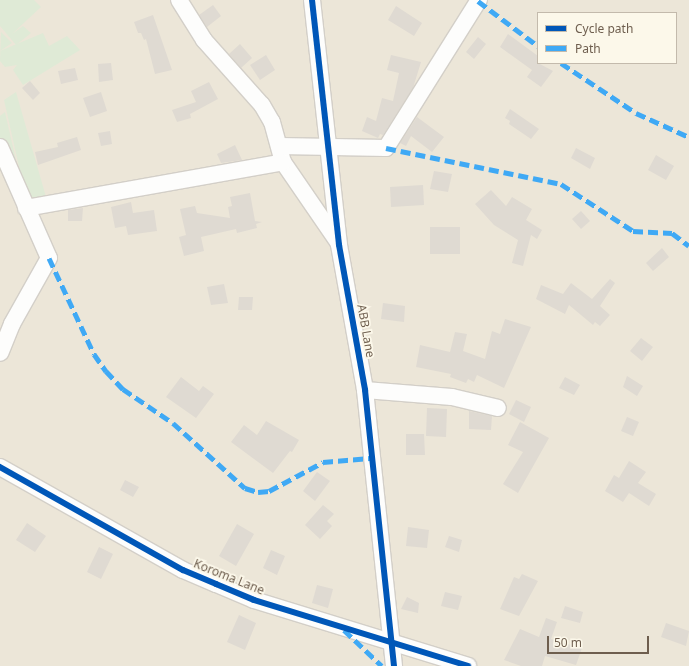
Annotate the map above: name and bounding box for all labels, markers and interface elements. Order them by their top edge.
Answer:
legend [537,12,677,64]
text: Cycle path [575,20,633,37]
text: Path [575,40,601,57]
street label: ABB Lane [354,303,378,359]
street label: Koroma Lane [192,556,266,598]
scale bar [549,628,651,654]
text: 50 m [554,634,582,651]

